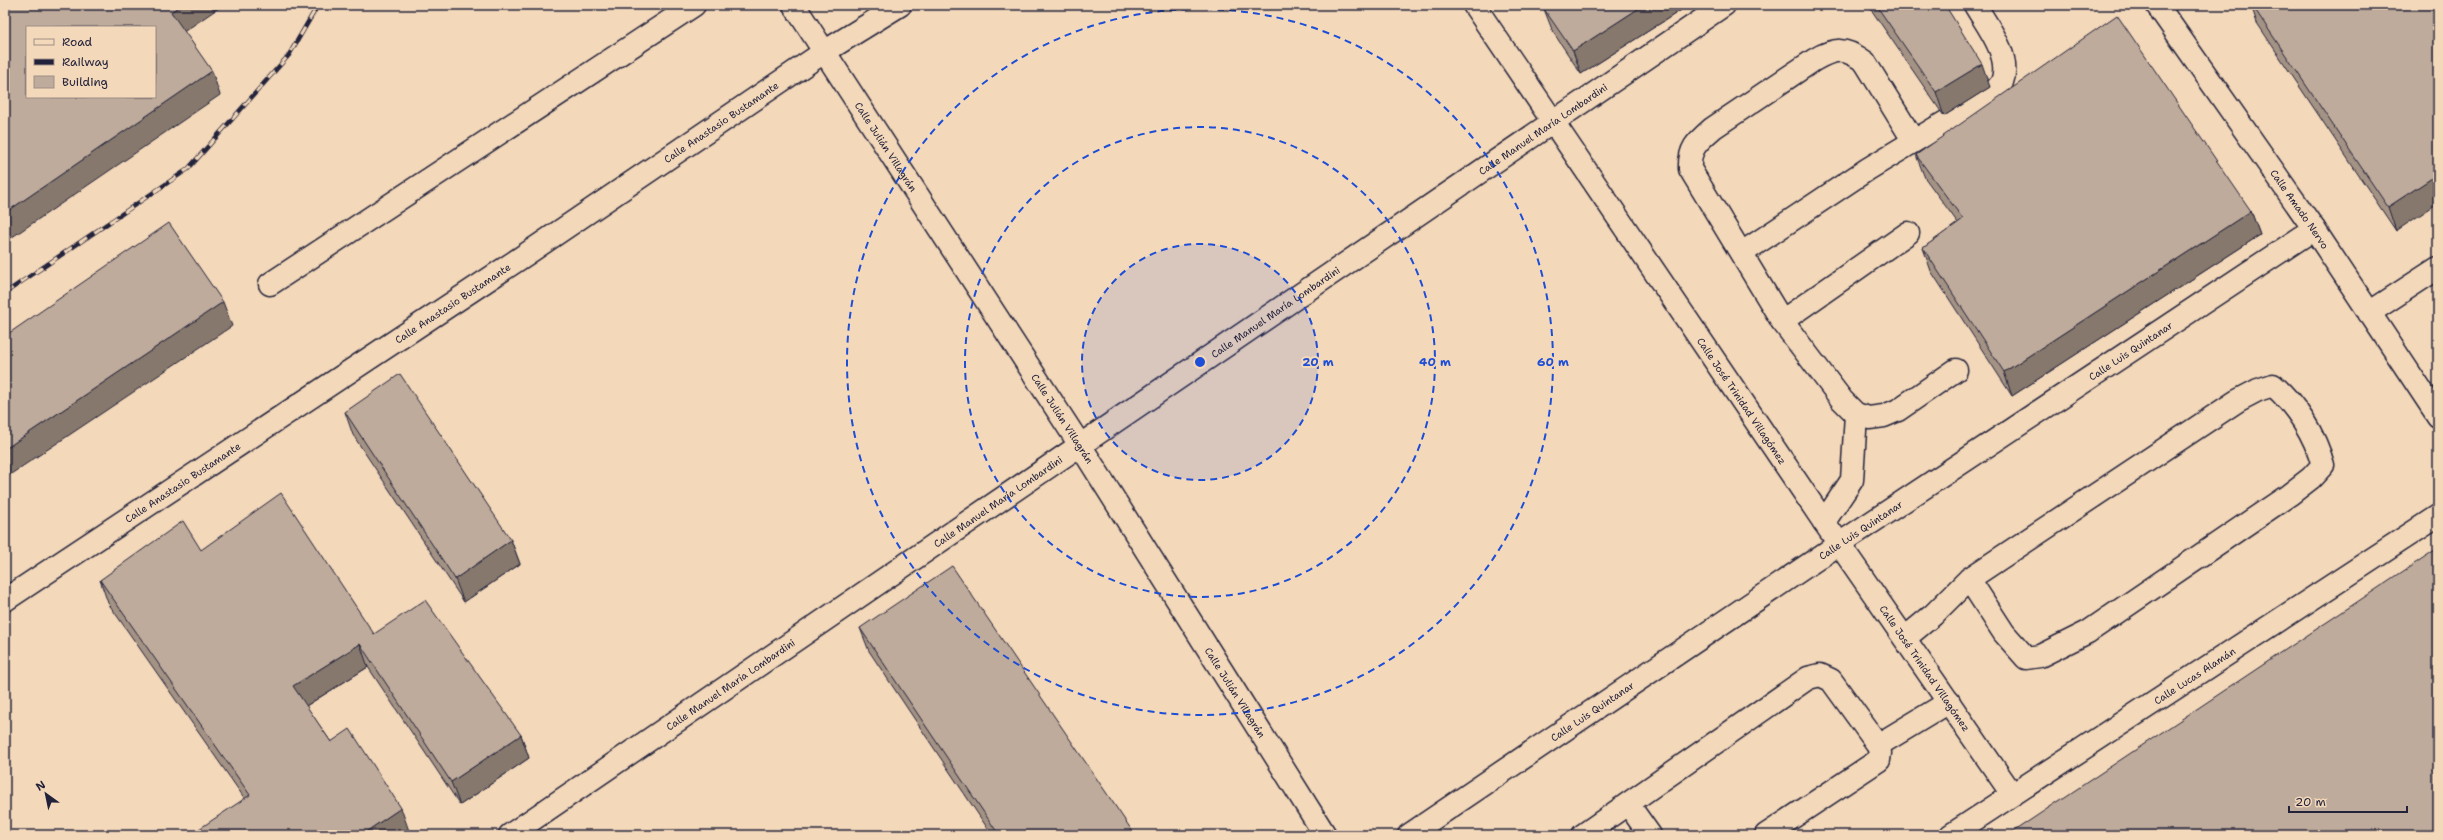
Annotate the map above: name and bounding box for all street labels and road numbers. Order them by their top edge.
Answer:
street label: Calle Anastasio Bustamante [661,78,781,165]
street label: Calle Manuel María Lombardini [1476,80,1610,178]
street label: Calle Julián Villagrán [852,99,920,194]
street label: Calle Amado Nervo [2268,167,2332,251]
street label: Calle Anastasio Bustamante [392,260,513,346]
street label: Calle Manuel María Lombardini [1208,263,1342,360]
street label: Calle Luis Quintanar [2086,318,2175,383]
street label: Calle José Trinidad Villagómez [1694,335,1789,467]
street label: Calle Julián Villagrán [1029,371,1096,466]
street label: Calle Anastasio Bustamante [122,439,243,525]
street label: Calle Manuel María Lombardini [931,453,1065,550]
street label: Calle Luis Quintanar [1816,497,1905,562]
street label: Calle José Trinidad Villagómez [1877,603,1973,734]
street label: Calle Manuel María Lombardini [663,636,797,733]
street label: Calle Lucas Alamán [2151,644,2238,707]
street label: Calle Julián Villagrán [1202,645,1269,740]
street label: Calle Luis Quintanar [1548,678,1636,744]

